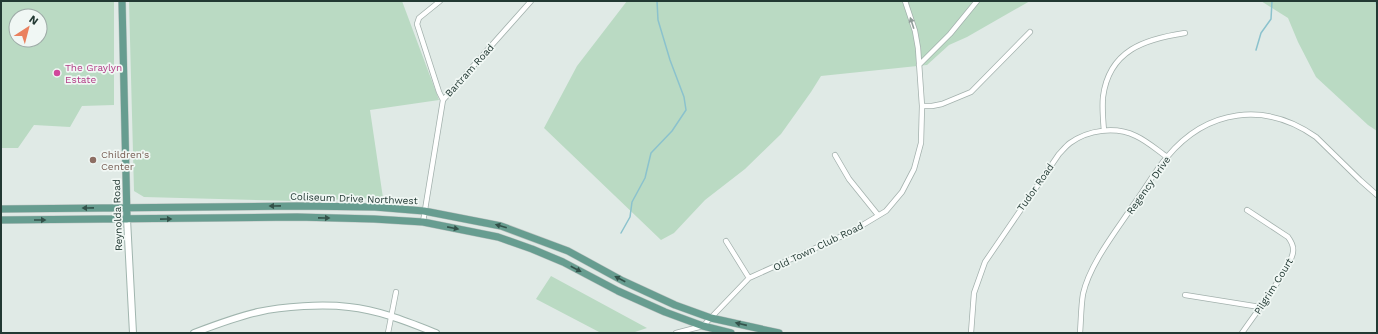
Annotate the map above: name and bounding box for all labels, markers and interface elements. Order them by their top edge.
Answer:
north arrow [8,8,48,48]
text: N [26,13,41,28]
one-way arrow [909,16,915,28]
street label: Bartram Road [443,42,496,99]
place label: The Graylyn Estate [65,62,122,85]
marker: The Graylyn Estate [52,68,62,78]
place label: Children's Center [101,149,149,172]
street label: Regency Drive [1124,154,1173,216]
marker: Children's Center [88,155,98,165]
street label: Tudor Road [1015,161,1056,213]
street label: Reynolda Road [111,179,124,251]
street label: Coliseum Drive Northwest [290,191,419,206]
one-way arrow [268,203,281,209]
one-way arrow [81,205,94,211]
one-way arrow [318,215,331,221]
one-way arrow [160,216,173,222]
one-way arrow [34,217,47,223]
street label: Old Town Club Road [771,220,865,273]
one-way arrow [495,223,507,229]
one-way arrow [447,225,459,231]
street label: Pilgrim Court [1252,256,1295,316]
one-way arrow [570,265,582,272]
one-way arrow [614,276,625,282]
one-way arrow [735,321,747,327]

